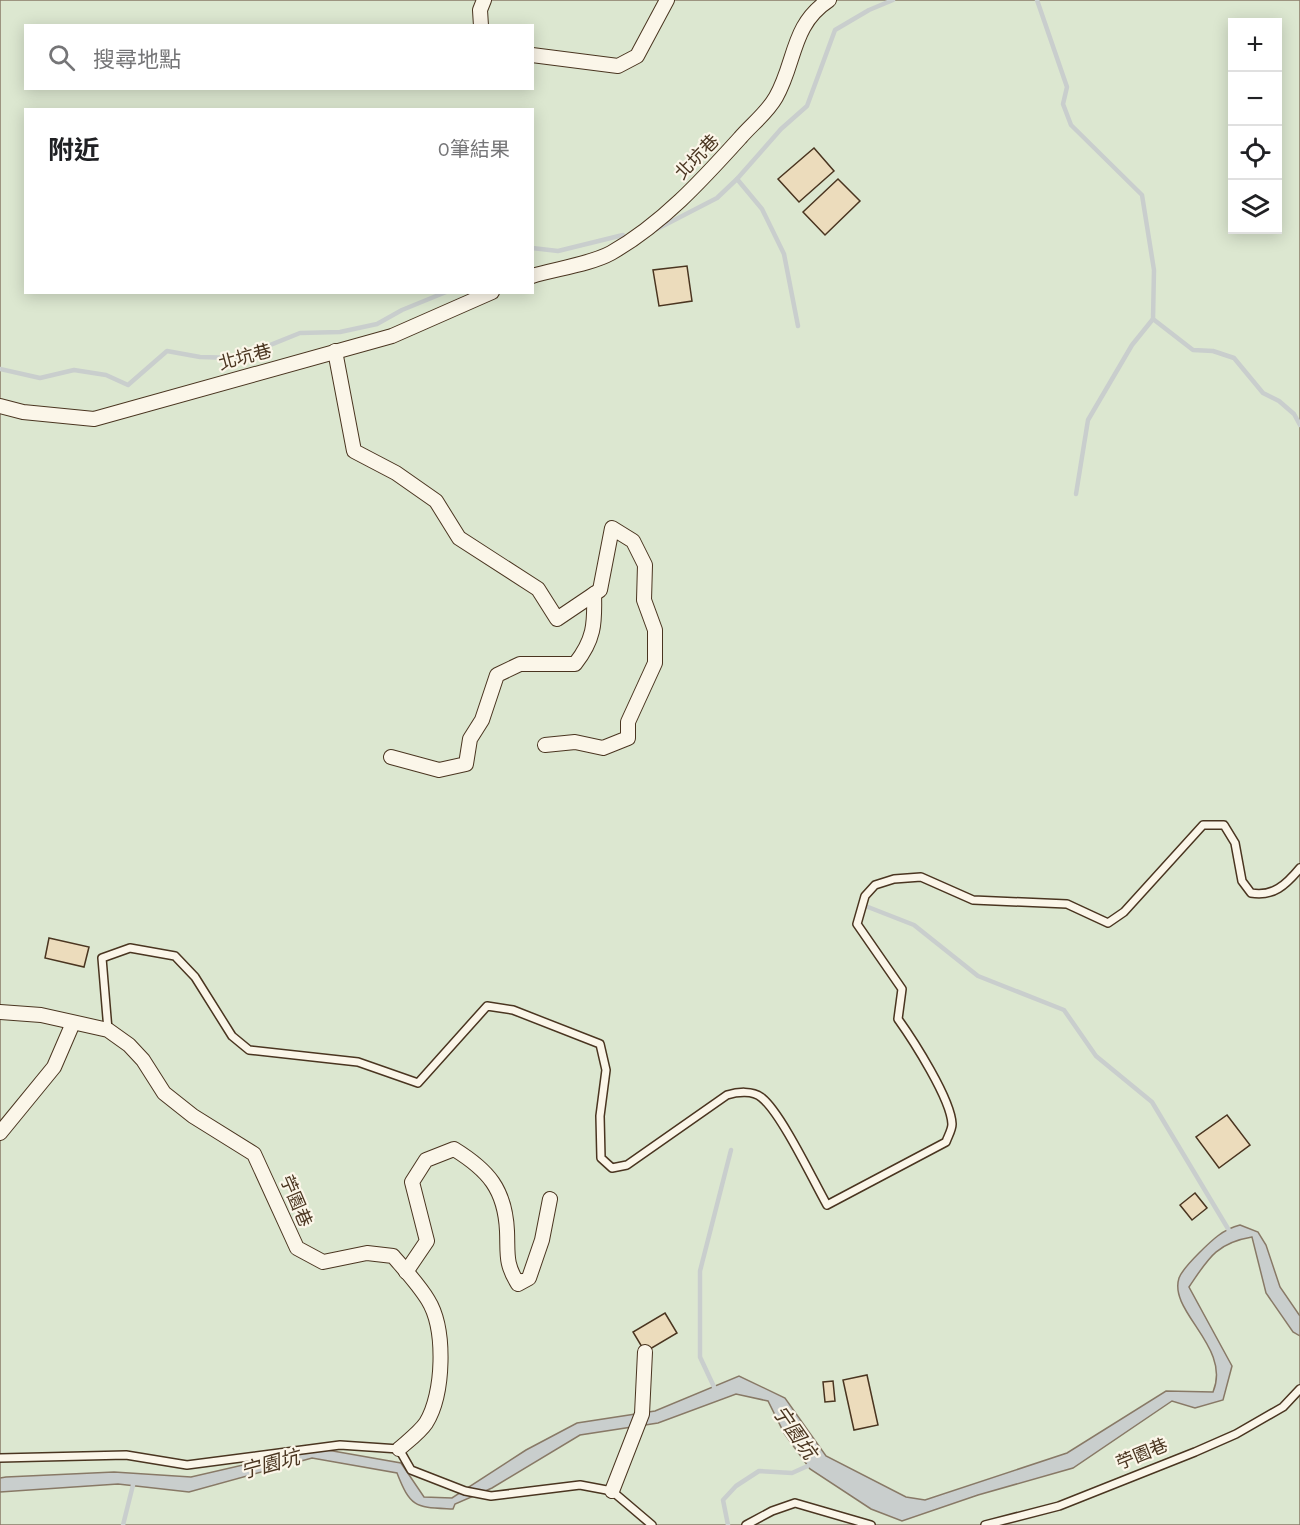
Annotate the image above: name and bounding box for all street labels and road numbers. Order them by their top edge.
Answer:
street label: 北坑巷 [670,130,723,183]
street label: 北坑巷 [216,339,274,374]
street label: 苧園巷 [276,1172,317,1230]
street label: 苧園巷 [1113,1434,1171,1473]

